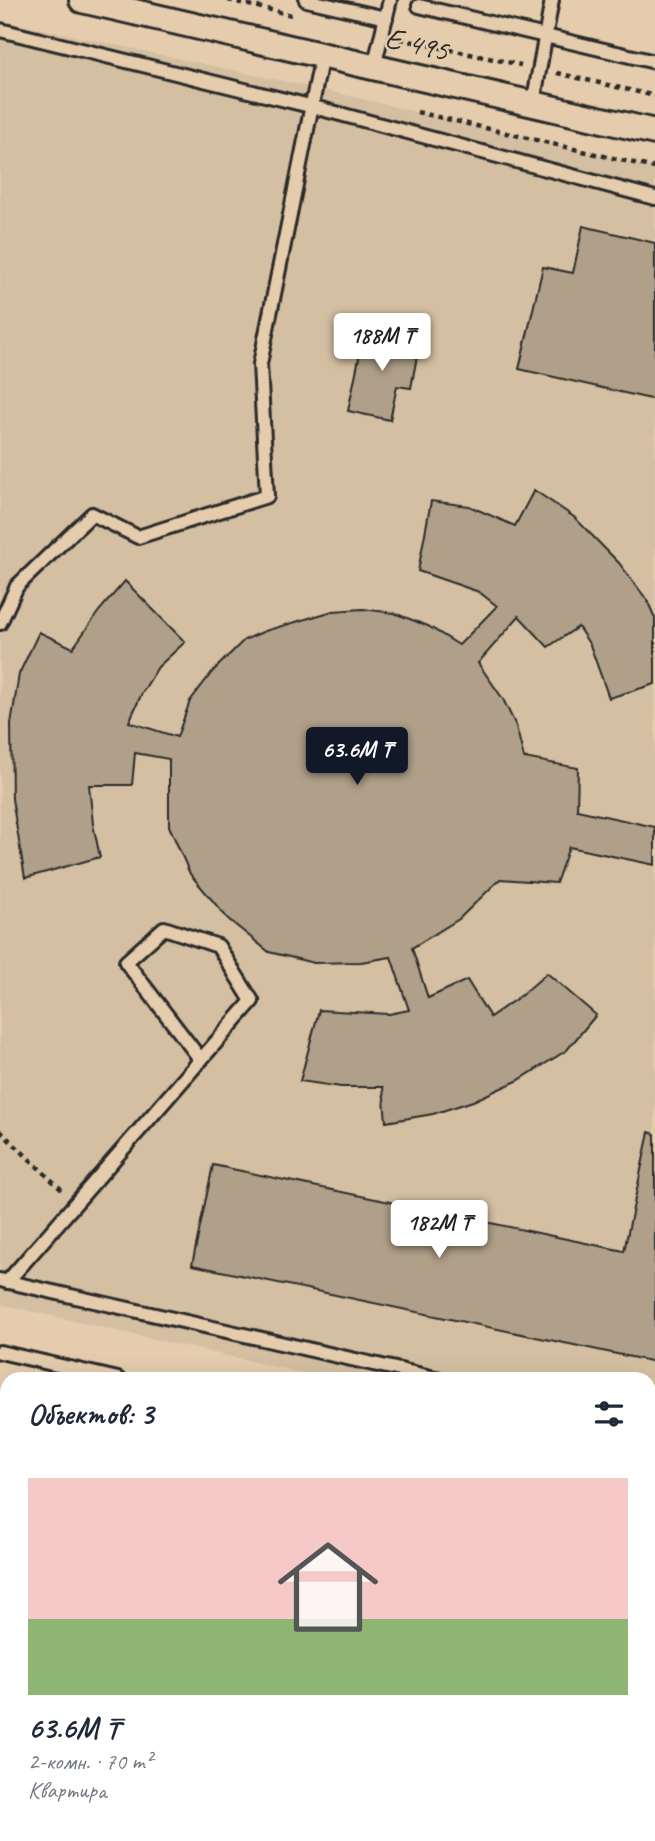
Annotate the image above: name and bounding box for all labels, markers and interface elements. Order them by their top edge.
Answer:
street label: E 495 [382,18,454,70]
pin: 188M ₸ [325,314,439,373]
text: 188M ₸ [350,321,414,350]
pin: 63.6M ₸ [292,728,422,787]
text: 63.6M ₸ [322,735,392,764]
pin: 182M ₸ [382,1200,496,1260]
text: 182M ₸ [407,1208,471,1237]
text: Объектов: 3 [28,1395,153,1433]
icon: filters [590,1395,628,1433]
icon: home [265,1524,391,1650]
text: 63.6M ₸ [28,1709,119,1747]
text: 2-комн. · 70 m² [28,1747,152,1776]
text: Квартира [28,1776,106,1805]

